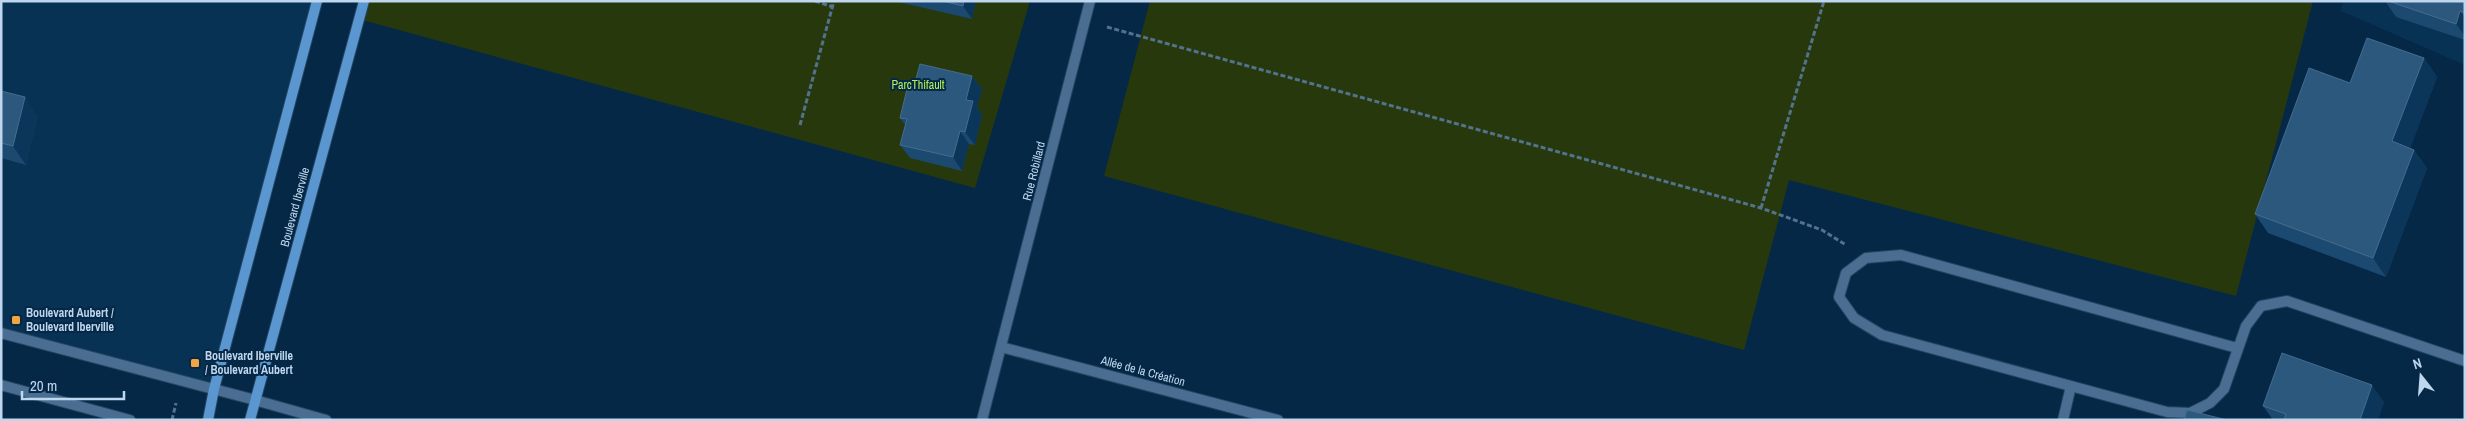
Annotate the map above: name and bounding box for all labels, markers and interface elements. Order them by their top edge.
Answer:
park label: ParcThifault [891,77,945,93]
street label: Rue Robillard [1019,140,1049,202]
street label: Boulevard Iberville [277,166,313,248]
place label: Boulevard Aubert / Boulevard Iberville [26,305,115,335]
marker: Boulevard Aubert / Boulevard Iberville [10,314,22,326]
place label: Boulevard Iberville / Boulevard Aubert [205,348,294,378]
north arrow [2396,351,2446,401]
street label: Allée de la Création [1098,352,1187,390]
text: N [2411,354,2424,373]
marker: Boulevard Iberville / Boulevard Aubert [189,357,201,369]
scale bar [22,368,125,400]
text: 20 m [30,375,57,396]

